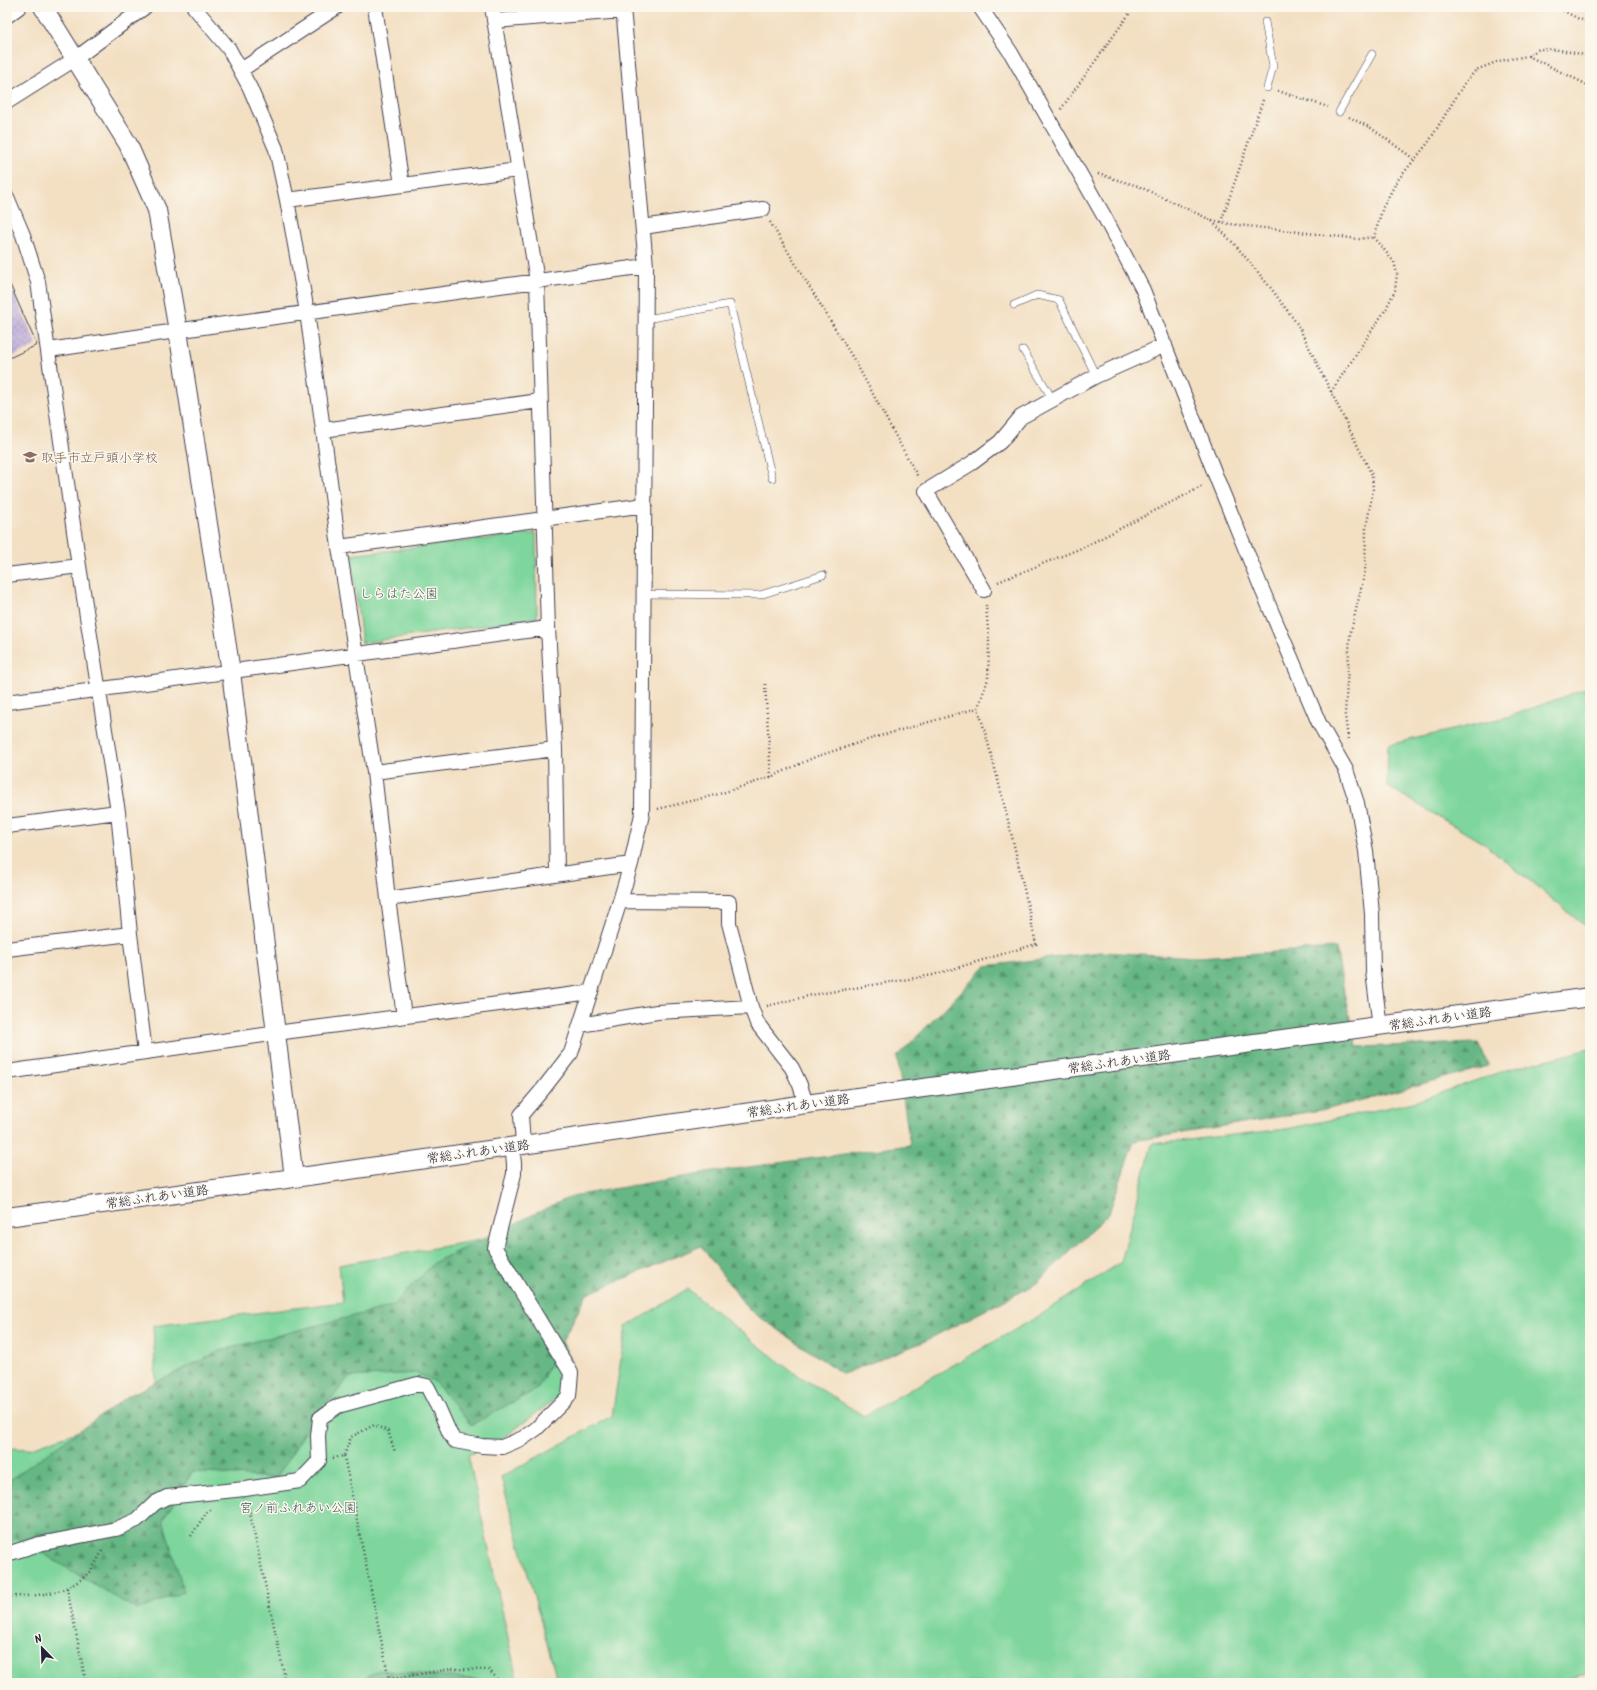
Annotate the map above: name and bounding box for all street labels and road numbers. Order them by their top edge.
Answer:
street label: 常総ふれあい道路 [1387,1002,1493,1037]
street label: 常総ふれあい道路 [1066,1045,1172,1080]
street label: 常総ふれあい道路 [745,1089,851,1124]
street label: 常総ふれあい道路 [425,1135,531,1170]
street label: 常総ふれあい道路 [104,1180,210,1215]

